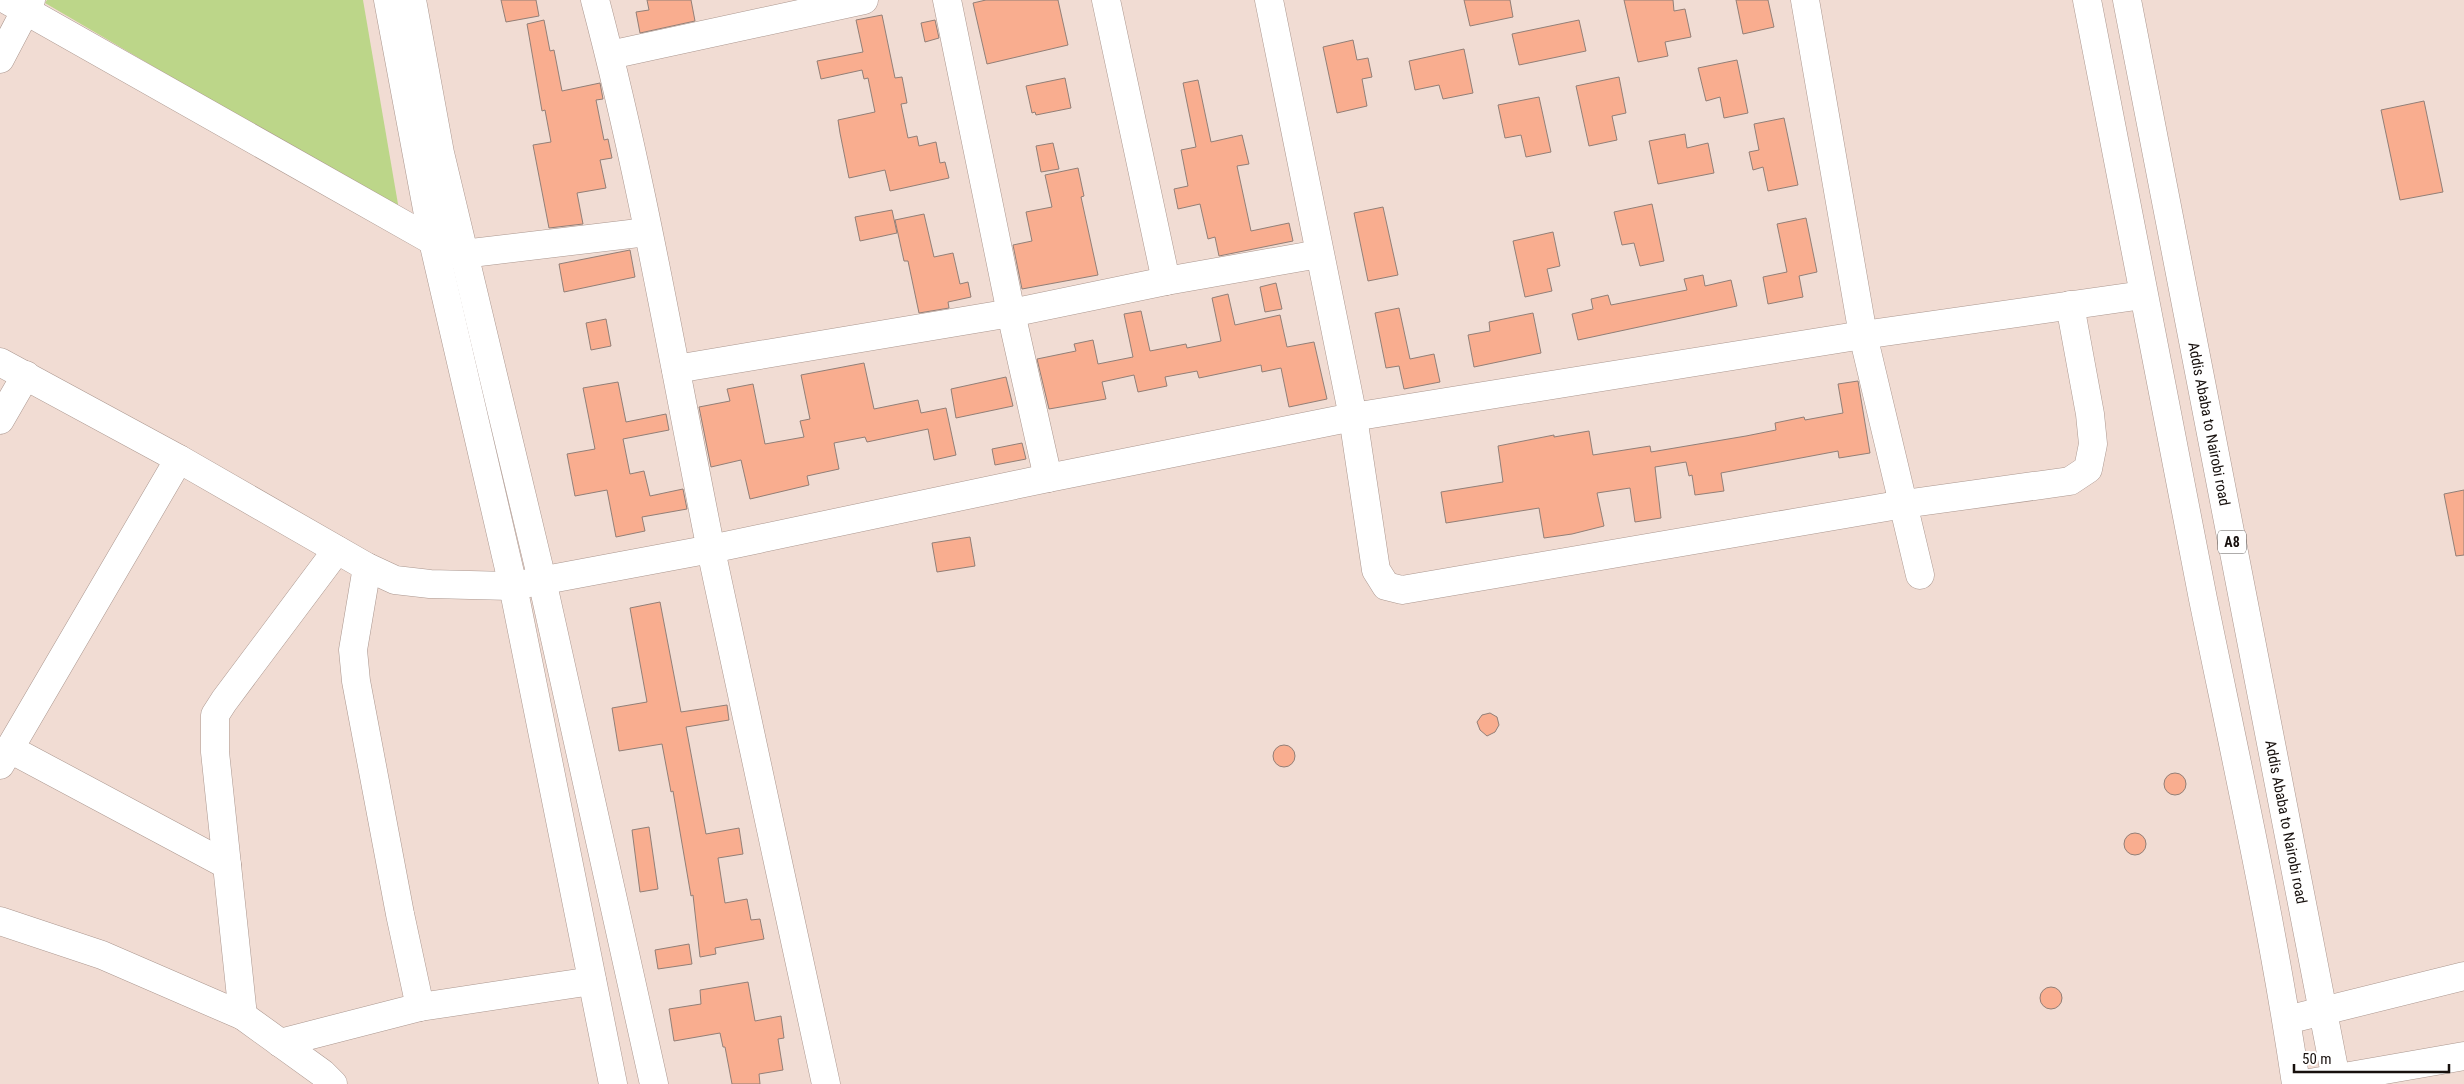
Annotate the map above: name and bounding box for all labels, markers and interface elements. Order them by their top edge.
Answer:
street label: Addis Ababa to Nairobi road [2184,341,2234,507]
road number: A8 [2218,530,2246,554]
street label: Addis Ababa to Nairobi road [2261,739,2311,905]
scale bar [2294,1042,2449,1074]
text: 50 m [2302,1050,2332,1068]

